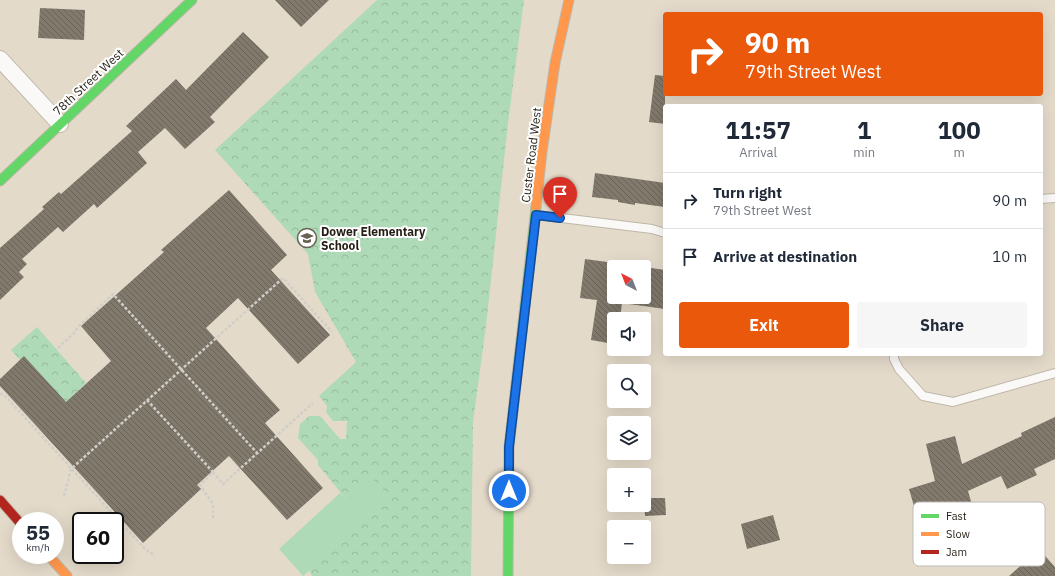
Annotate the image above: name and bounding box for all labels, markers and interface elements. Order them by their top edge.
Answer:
text: 90 m [745,24,810,61]
icon: right [679,28,731,80]
street label: 78th Street West [50,45,126,119]
text: 79th Street West [745,60,882,83]
street label: Custer Road West [518,107,544,203]
text: 11:57 [725,114,791,146]
text: 1 [857,114,871,146]
text: 100 [937,114,981,146]
text: Arrival [739,144,777,161]
text: min [853,144,875,161]
text: m [953,144,965,161]
pin [543,177,577,218]
icon: arrive [549,183,571,205]
text: Turn right [713,183,782,202]
icon: right [679,190,701,212]
text: 90 m [992,191,1027,210]
text: 79th Street West [713,202,812,219]
place label: Dower Elementary School [321,224,426,253]
school or university icon: Dower Elementary School [296,227,318,249]
icon: arrive [679,246,701,268]
text: Arrive at destination [713,247,857,266]
text: 10 m [992,247,1027,266]
north arrow [607,260,651,304]
map controls [607,260,651,564]
button: Exit [679,302,849,348]
button: Share [857,302,1027,348]
button: sound [607,312,651,356]
button: search [607,364,651,408]
button: layers [607,416,651,460]
button: + [607,468,651,512]
position arrow [488,470,530,512]
legend [913,502,1045,566]
text: Fast [946,509,967,523]
speed limit sign: 60 [72,512,124,564]
text: 55 [26,519,50,546]
button: − [607,520,651,564]
text: Slow [946,527,970,541]
text: km/h [26,541,50,554]
text: Jam [946,545,967,559]

